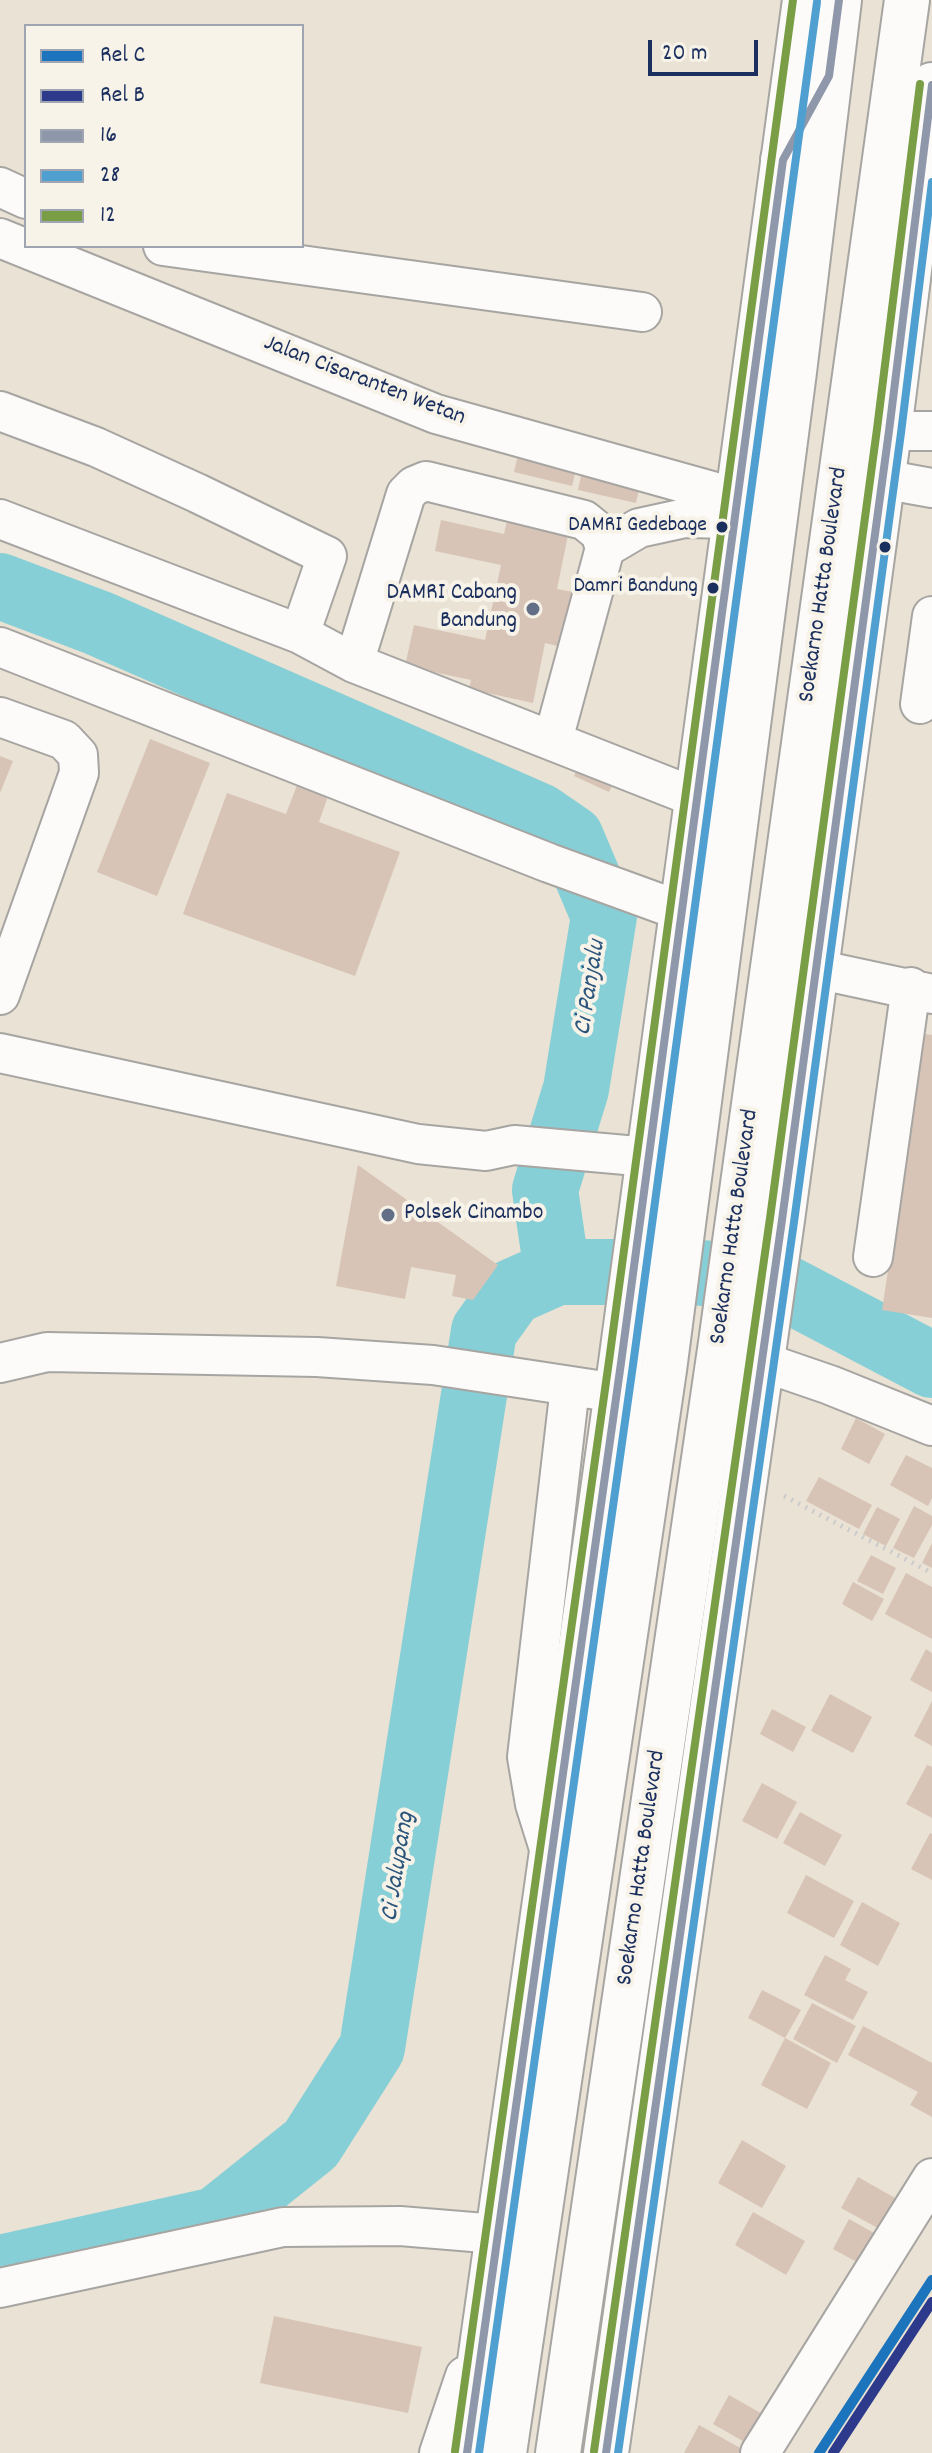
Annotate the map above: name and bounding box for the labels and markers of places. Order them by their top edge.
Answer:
place label: DAMRI Gedebage [568,514,707,540]
marker: DAMRI Gedebage [714,519,730,535]
unlabelled marker [877,539,893,555]
place label: Damri Bandung [573,575,698,601]
marker: Damri Bandung [705,580,721,596]
place label: DAMRI Cabang Bandung [386,581,517,637]
marker: DAMRI Cabang Bandung [524,600,542,618]
place label: Polsek Cinambo [404,1201,543,1229]
marker: Polsek Cinambo [379,1206,397,1224]

